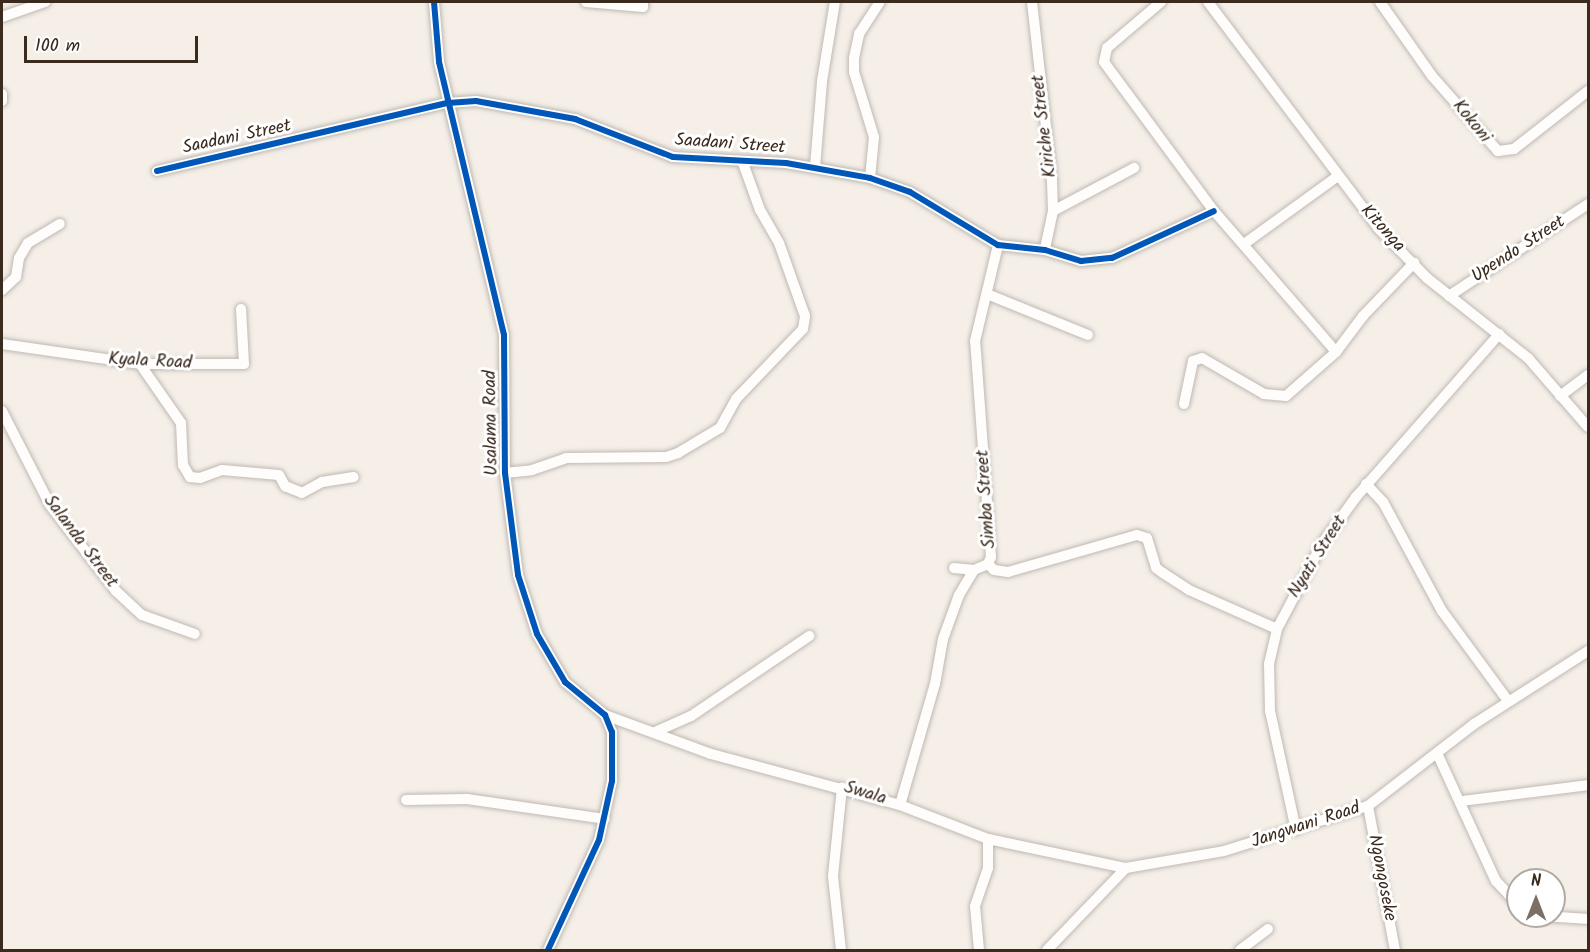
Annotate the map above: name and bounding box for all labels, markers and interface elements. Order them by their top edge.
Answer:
scale bar [27,24,201,62]
text: 100 m [35,32,80,61]
street label: Kiriche Street [1028,73,1062,179]
street label: Kokoni [1447,96,1495,148]
street label: Saadani Street [181,116,293,160]
street label: Saadani Street [674,130,786,160]
street label: Kitonga [1355,201,1409,257]
street label: Upendo Street [1468,212,1570,288]
street label: Kyala Road [108,349,192,375]
street label: Usalama Road [480,370,504,476]
street label: Simba Street [973,449,1001,549]
street label: Salanda Street [38,491,122,593]
street label: Nyati Street [1284,512,1352,602]
street label: Swala [841,777,889,811]
street label: Jangwani Road [1249,798,1363,854]
street label: Ngongoseke [1362,833,1400,923]
north arrow [1506,868,1566,928]
text: N [1531,869,1541,894]

